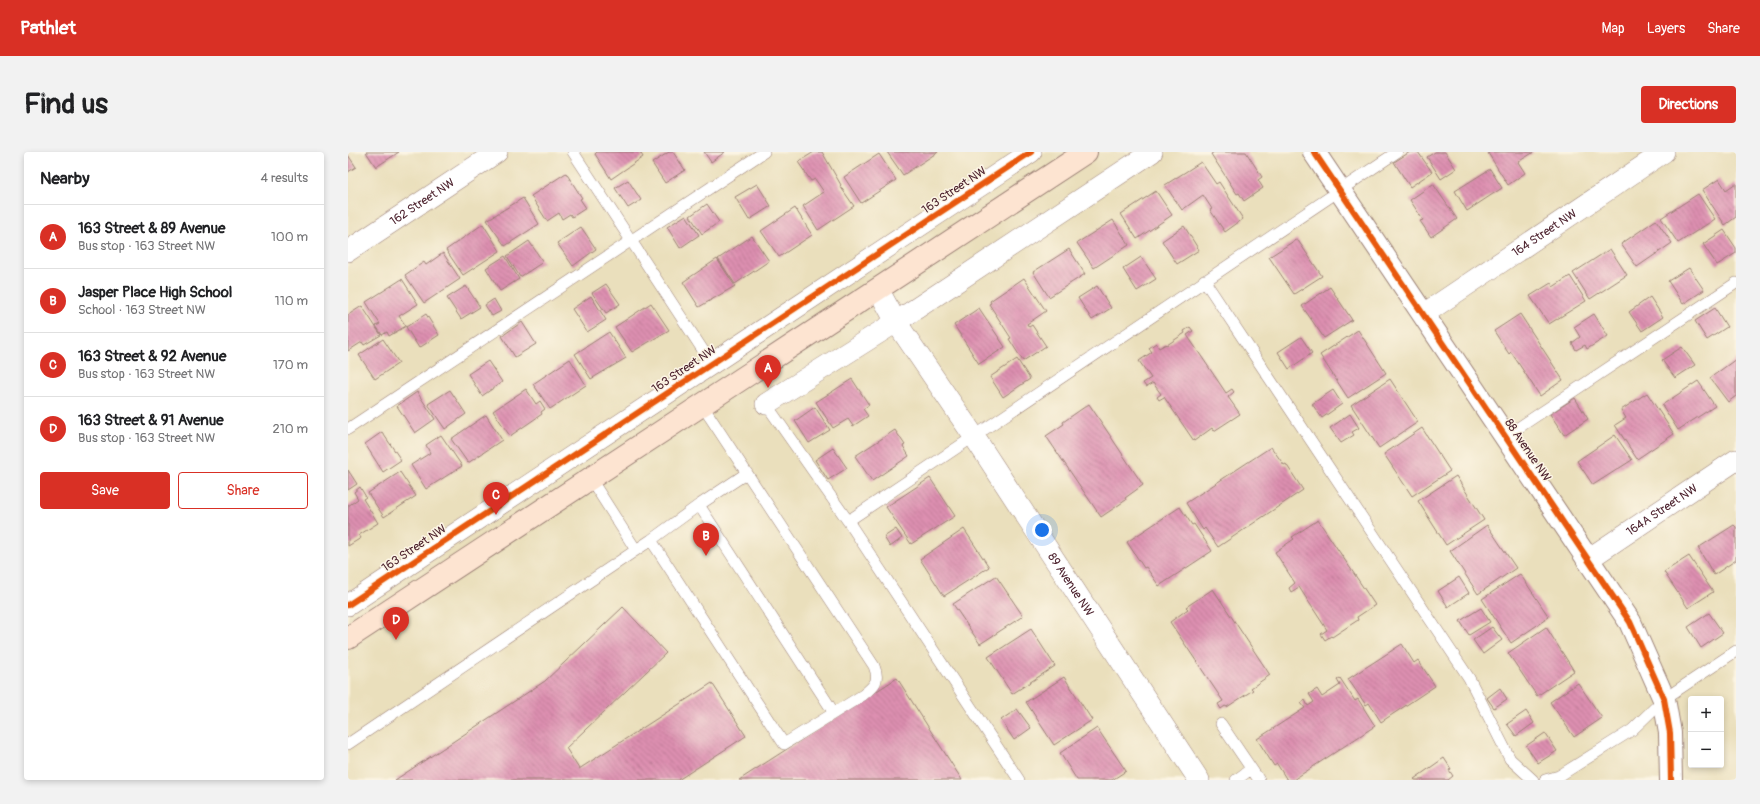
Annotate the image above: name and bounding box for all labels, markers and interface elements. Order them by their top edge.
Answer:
text: Pathlet [20,16,76,40]
text: Map [1602,20,1625,37]
text: Layers [1647,20,1685,37]
text: Share [1707,20,1740,37]
button: Directions [1641,86,1736,123]
text: Find us [24,87,108,122]
street label: 163 Street NW [919,163,989,217]
text: Nearby [40,168,89,189]
text: 4 results [261,170,308,186]
street label: 162 Street NW [387,175,458,229]
street label: 164 Street NW [1509,206,1580,260]
text: 163 Street & 89 Avenue [78,219,225,238]
text: A [49,229,57,245]
text: 100 m [271,229,308,245]
text: Bus stop · 163 Street NW [78,238,215,254]
text: Jasper Place High School [78,283,232,302]
text: B [49,293,57,309]
text: 110 m [275,293,308,309]
text: School · 163 Street NW [78,302,206,318]
street label: 163 Street NW [649,342,719,396]
text: 163 Street & 92 Avenue [78,347,226,366]
pin: A [755,355,781,388]
text: C [49,357,57,373]
text: 170 m [273,357,308,373]
text: Bus stop · 163 Street NW [78,366,215,382]
text: 163 Street & 91 Avenue [78,411,224,430]
street label: 88 Avenue NW [1501,416,1554,485]
text: D [49,421,57,437]
text: 210 m [272,421,308,437]
text: Bus stop · 163 Street NW [78,430,215,446]
button: Save [40,472,170,509]
button: Share [178,472,308,509]
street label: 164A Street NW [1624,481,1700,540]
pin: C [483,482,509,515]
your location [1032,520,1052,540]
street label: 163 Street NW [379,521,449,575]
pin: B [693,523,719,556]
street label: 89 Avenue NW [1044,550,1097,619]
pin: D [383,607,409,640]
map controls [1688,696,1724,768]
button: + [1688,696,1724,732]
button: − [1688,732,1724,768]

